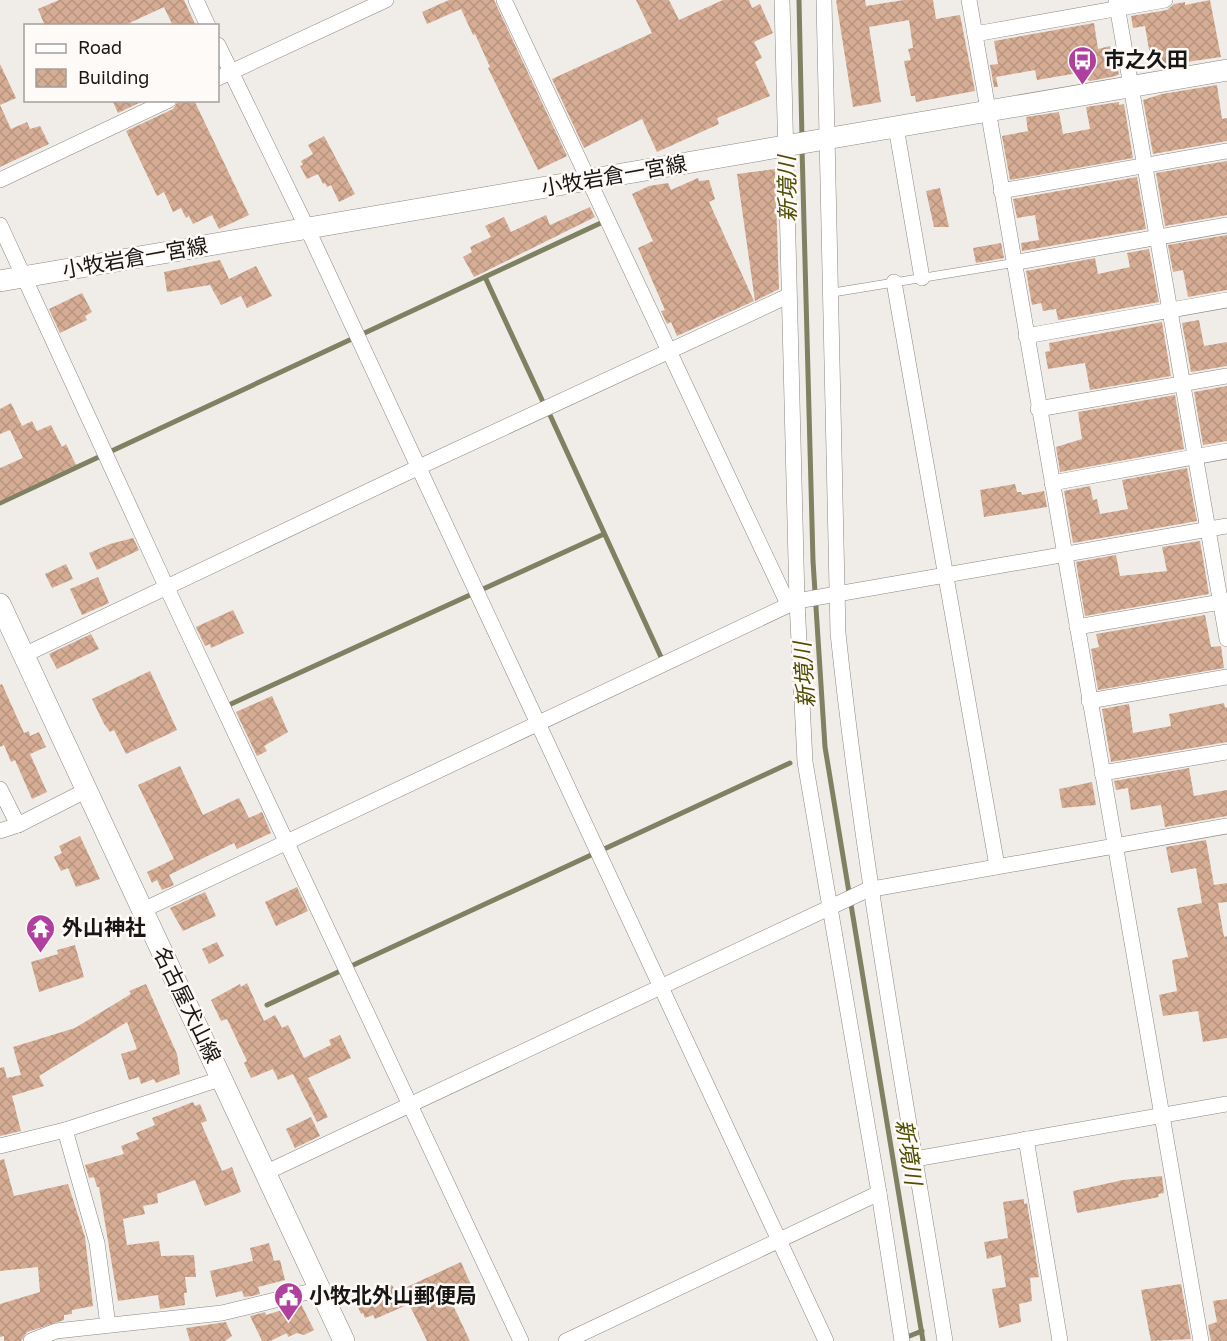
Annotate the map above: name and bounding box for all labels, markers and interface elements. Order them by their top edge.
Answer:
legend [24,24,219,102]
text: Road [78,36,122,58]
bus stop icon: 市之久田 [1067,44,1099,86]
place label: 市之久田 [1104,46,1188,72]
text: Building [78,66,149,88]
street label: 小牧岩倉一宮線 [539,149,688,201]
water label: 新境川 [772,154,801,222]
street label: 小牧岩倉一宮線 [60,231,209,283]
water label: 新境川 [788,639,819,709]
temple icon: 外山神社 [25,912,57,954]
place label: 外山神社 [62,914,146,940]
street label: 名古屋犬山線 [149,942,227,1067]
water label: 新境川 [891,1117,928,1189]
public building icon: 小牧北外山郵便局 [272,1280,304,1322]
place label: 小牧北外山郵便局 [309,1282,477,1308]

